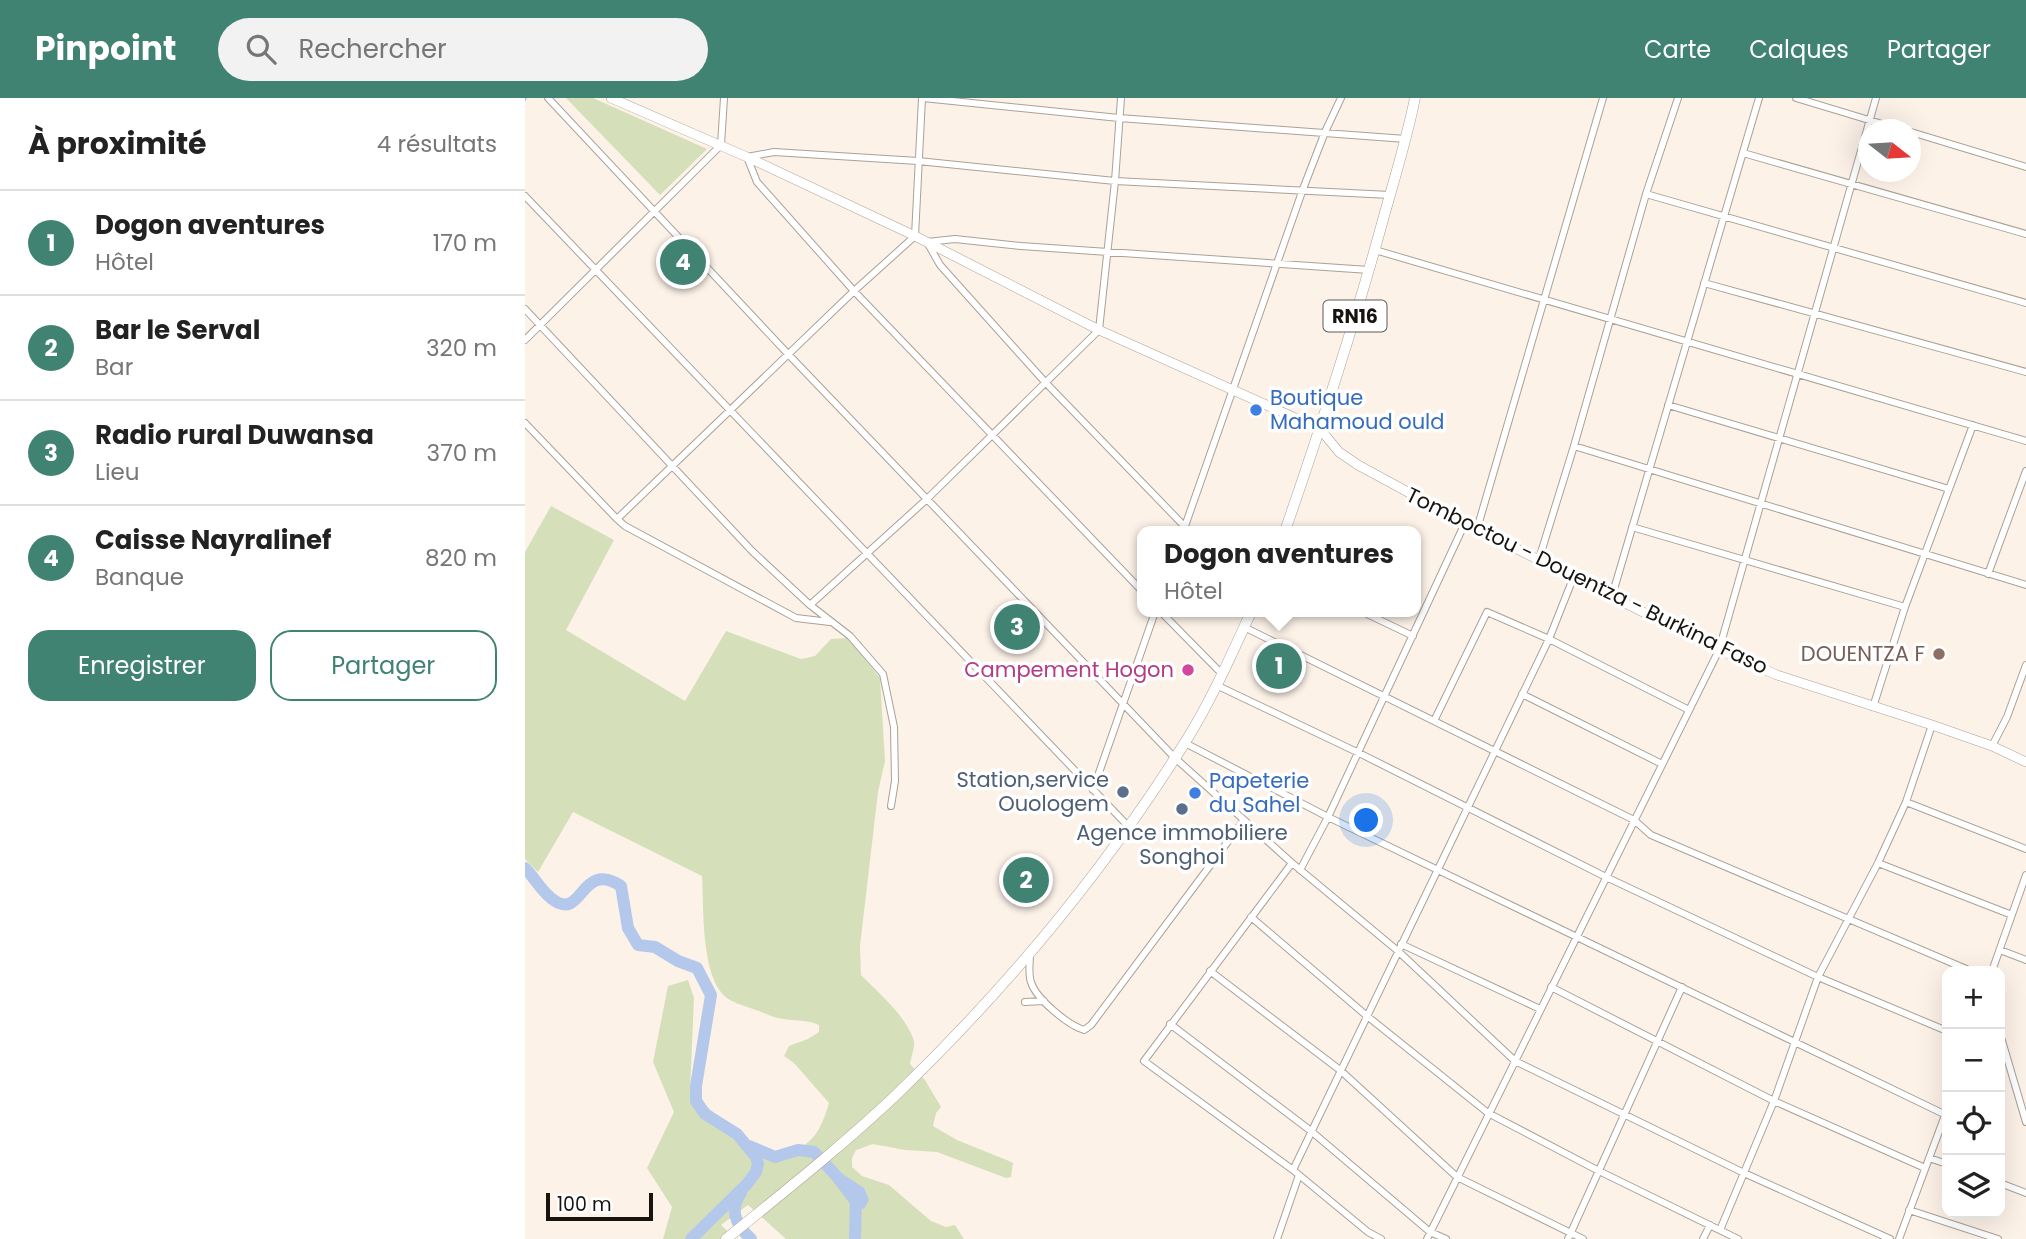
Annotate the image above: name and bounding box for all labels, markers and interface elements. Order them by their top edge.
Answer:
search box [218,18,708,81]
text: Pinpoint [35,25,176,72]
icon: search [242,30,280,68]
text: Rechercher [298,31,447,67]
text: Carte [1644,33,1711,66]
text: Calques [1749,33,1849,66]
text: Partager [1887,33,1991,66]
north arrow [1858,119,1921,182]
text: À proximité [28,122,207,165]
text: 4 résultats [377,128,497,160]
text: Dogon aventures [95,207,325,243]
text: 1 [47,227,55,259]
text: 170 m [433,227,497,259]
pin: 4 [660,236,706,288]
text: Hôtel [95,246,154,278]
road number: RN16 [1323,300,1387,331]
text: Bar le Serval [95,312,260,348]
text: 2 [44,332,58,364]
text: 320 m [426,332,497,364]
text: Bar [95,351,133,383]
place label: Boutique Mahamoud ould [1270,383,1444,436]
marker: Boutique Mahamoud ould [1248,402,1264,418]
text: Radio rural Duwansa [95,417,374,453]
text: 3 [44,437,58,469]
text: 370 m [427,437,497,469]
text: Lieu [95,456,140,488]
street label: Tomboctou - Douentza - Burkina Faso [1402,480,1773,681]
text: Caisse Nayralinef [95,522,331,558]
popup [1137,526,1421,617]
text: Dogon aventures [1164,536,1394,572]
text: 4 [43,542,59,574]
text: 820 m [425,542,497,574]
text: Banque [95,561,184,593]
text: Hôtel [1164,575,1223,607]
pin: 3 [994,601,1040,653]
button: Enregistrer [28,630,256,701]
button: Partager [270,630,497,701]
place label: DOUENTZA F [1801,639,1925,668]
pin: 1 [1256,640,1302,692]
marker: DOUENTZA F [1931,646,1947,662]
place label: Campement Hogon [964,655,1174,684]
marker: Campement Hogon [1180,662,1196,678]
place label: Station,service Ouologem [956,765,1109,818]
place label: Papeterie du Sahel [1209,766,1309,819]
marker: Station,service Ouologem [1115,784,1131,800]
marker: Papeterie du Sahel [1187,785,1203,801]
marker: Agence immobiliere Songhoi [1174,801,1190,817]
your location [1349,803,1383,837]
place label: Agence immobiliere Songhoi [1076,818,1288,871]
pin: 2 [1003,854,1049,906]
map controls [1942,966,2005,1218]
button: + [1942,966,2005,1029]
button: − [1942,1029,2005,1092]
button: locate [1942,1092,2005,1155]
button: layers [1942,1155,2005,1218]
scale bar [546,1190,653,1222]
text: 100 m [557,1191,612,1218]

